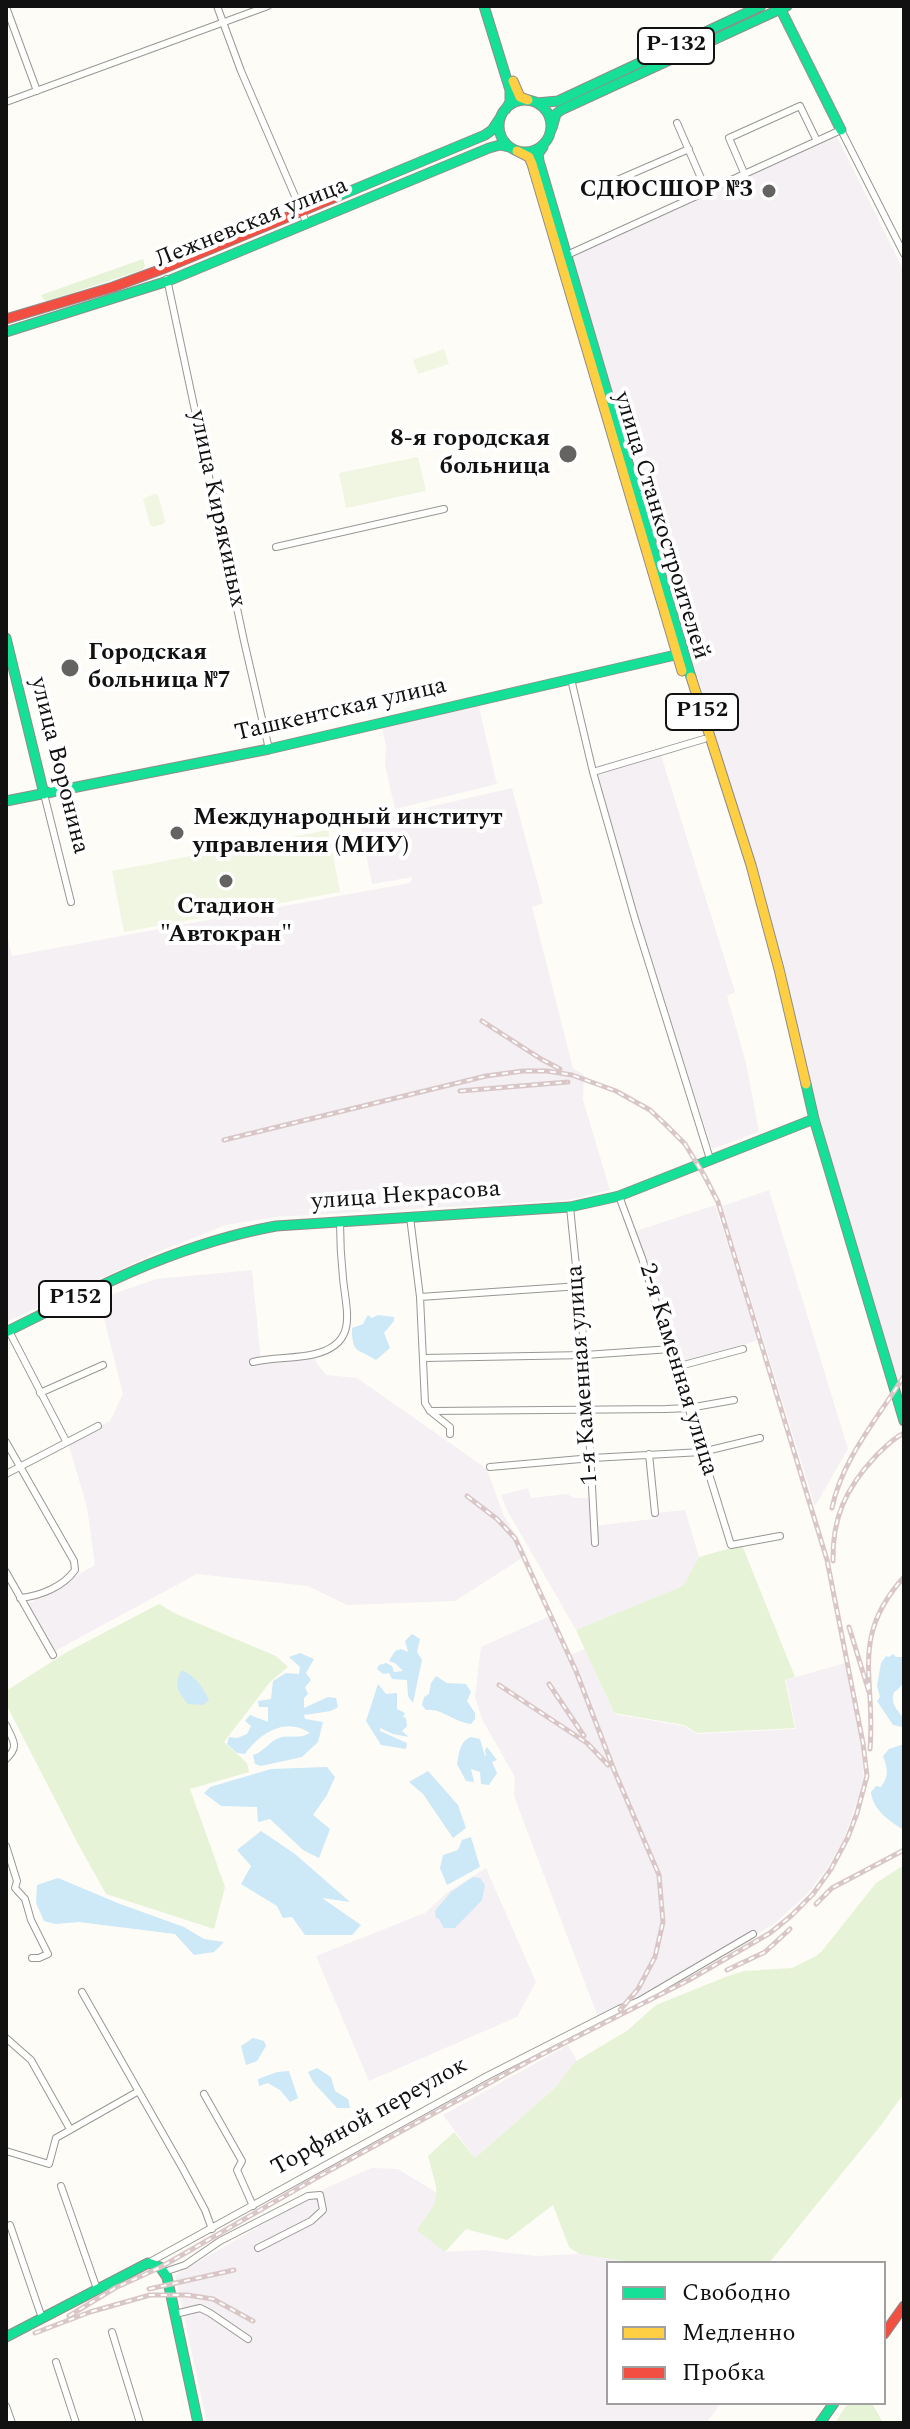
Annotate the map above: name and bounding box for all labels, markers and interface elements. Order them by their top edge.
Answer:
road number: Р-132 [638,28,714,64]
street label: Лежневская улица [152,172,352,276]
place label: СДЮСШОР №3 [580,177,753,205]
marker: СДЮСШОР №3 [760,182,778,200]
street label: улица Станкостроителей [606,389,714,663]
street label: улица Кирякиных [181,408,251,610]
place label: 8-я городская больница [390,426,550,482]
marker: 8-я городская больница [557,443,579,465]
place label: Городская больница №7 [88,640,231,696]
marker: Городская больница №7 [59,657,81,679]
street label: Ташкентская улица [232,673,450,749]
street label: улица Воронина [22,675,94,857]
road number: Р152 [666,694,738,730]
place label: Международный институт управления (МИУ) [193,805,503,861]
marker: Международный институт управления (МИУ) [168,824,186,842]
marker: Стадион "Автокран" [217,872,235,890]
place label: Стадион "Автокран" [160,894,292,950]
street label: улица Некрасова [310,1176,502,1218]
street label: 2-я Каменная улица [631,1260,723,1480]
street label: 1-я Каменная улица [562,1264,606,1486]
road number: Р152 [39,1281,111,1317]
street label: Торфяной переулок [267,2052,473,2184]
legend [606,2261,886,2405]
text: Свободно [682,2275,791,2311]
text: Медленно [682,2315,795,2351]
text: Пробка [682,2355,765,2391]

